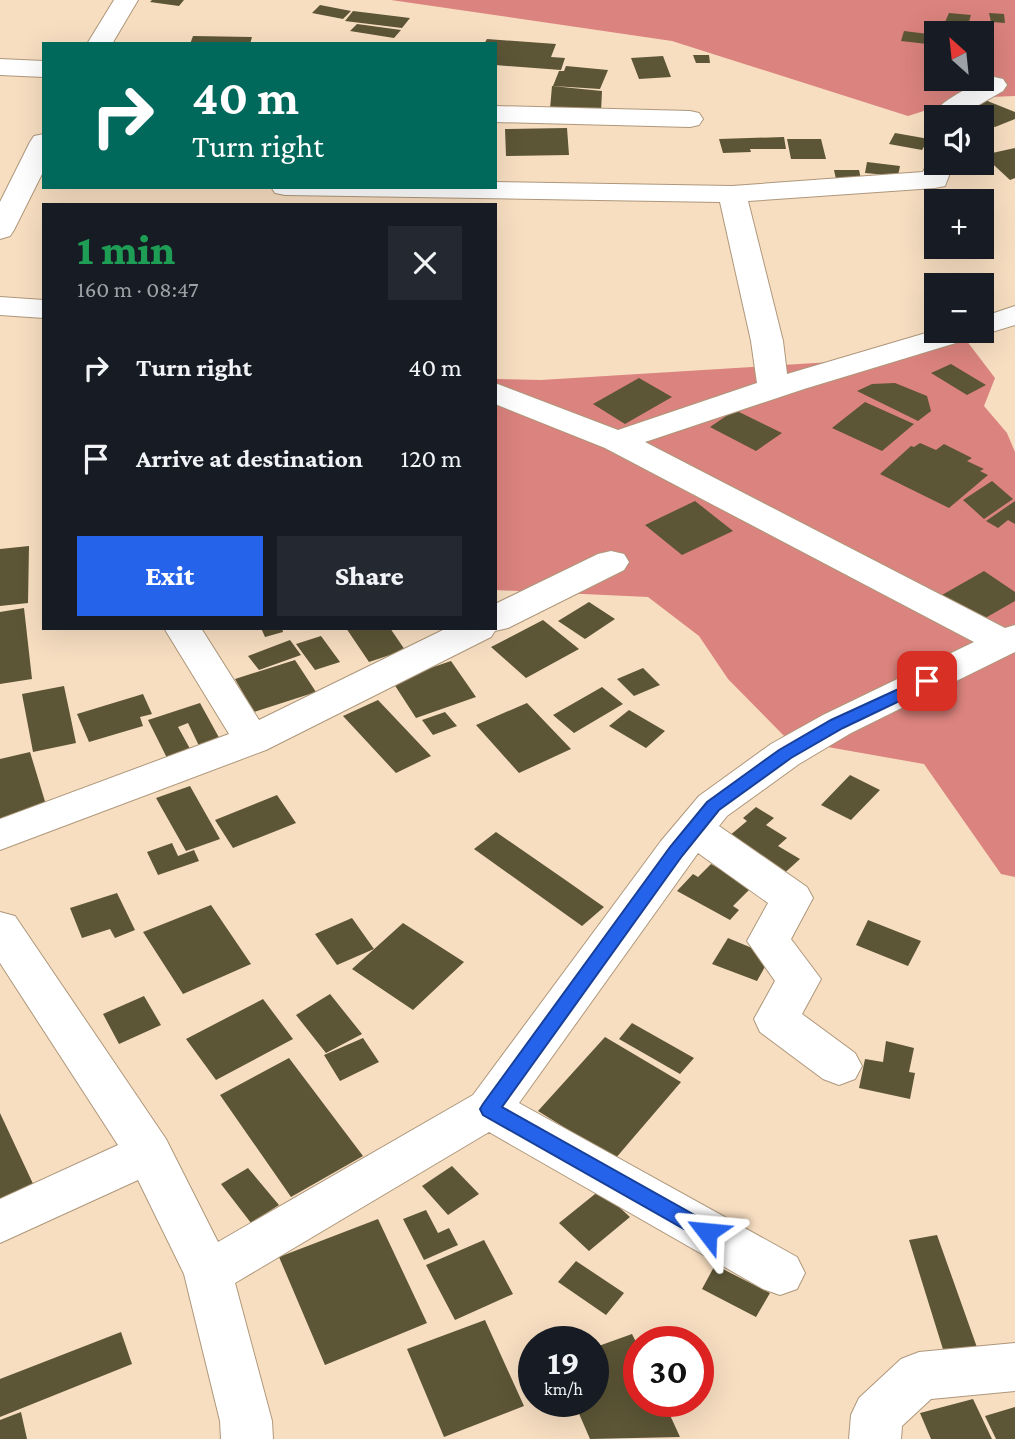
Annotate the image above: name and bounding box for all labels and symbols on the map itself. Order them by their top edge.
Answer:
north arrow [924,21,994,91]
pin [897,651,957,711]
position arrow [670,1195,744,1269]
speed limit sign: 30 [623,1326,714,1417]

